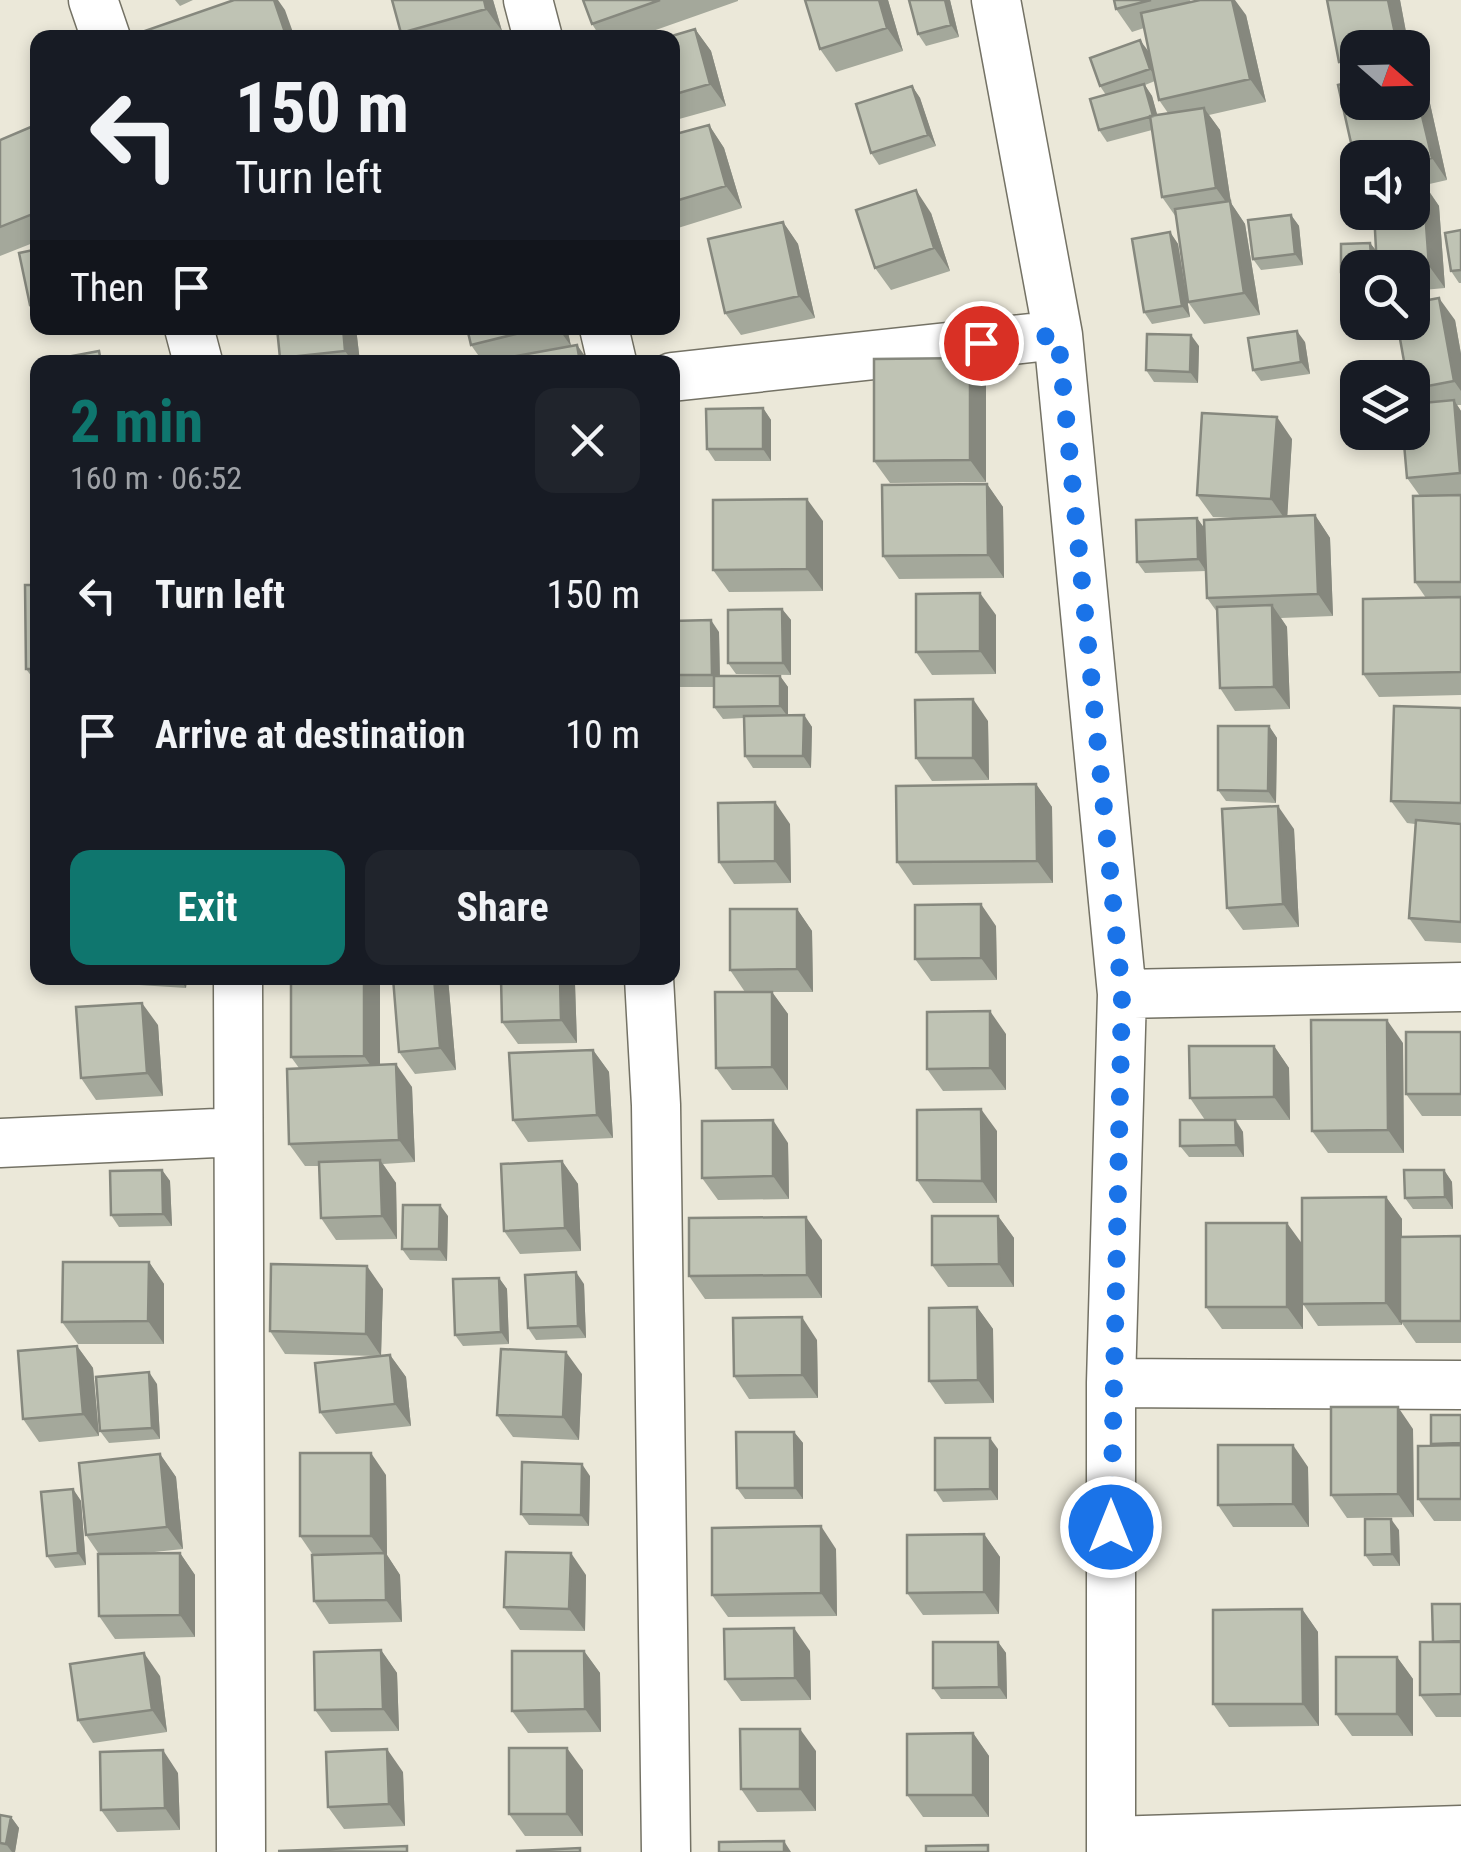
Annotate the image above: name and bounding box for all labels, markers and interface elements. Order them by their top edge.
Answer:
north arrow [1340,30,1430,120]
map controls [1340,30,1430,450]
text: 150 m [235,67,409,149]
icon: left [70,70,200,200]
button: sound [1340,140,1430,230]
text: Turn left [235,151,383,204]
button: search [1340,250,1430,340]
icon: arrive [164,260,219,315]
text: Then [70,266,144,310]
pin [939,301,1024,386]
icon: arrive [954,316,1009,371]
button: layers [1340,360,1430,450]
text: 2 min [70,386,203,457]
button: close [535,388,640,493]
text: 160 m · 06:52 [70,459,242,497]
icon: left [70,568,125,623]
text: Turn left [155,573,285,617]
text: 150 m [546,573,640,617]
icon: arrive [70,708,125,763]
text: Arrive at destination [155,713,465,757]
text: 10 m [565,713,640,757]
button: Exit [70,850,345,965]
button: Share [365,850,640,965]
position arrow [1059,1475,1163,1579]

